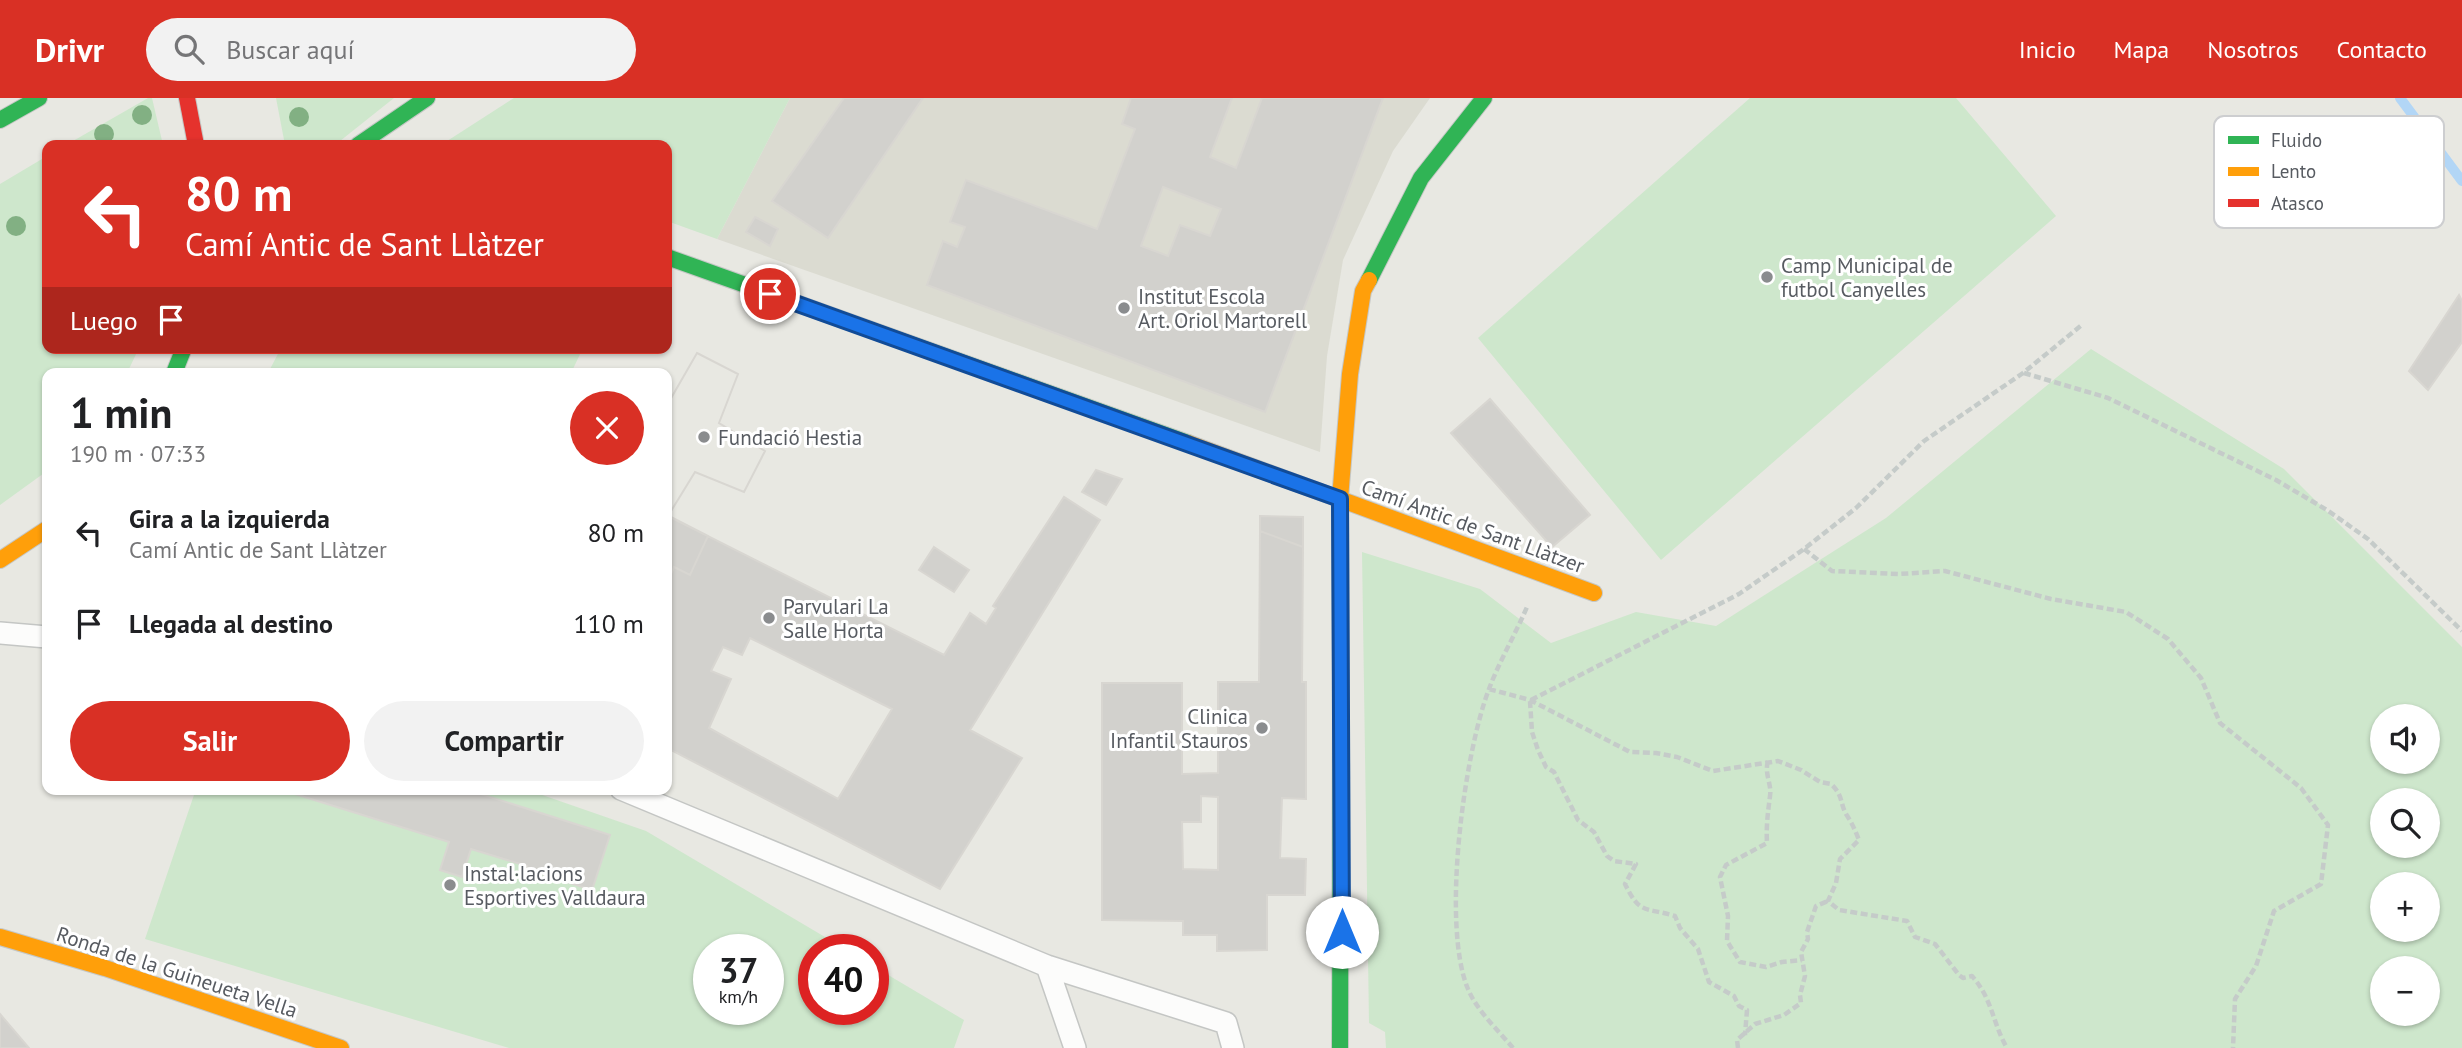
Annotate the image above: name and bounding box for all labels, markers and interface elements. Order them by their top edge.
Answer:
search box [146,18,636,81]
text: Drivr [35,28,104,71]
icon: search [170,30,208,68]
text: Buscar aquí [226,33,355,66]
text: Inicio [2019,34,2076,65]
text: Mapa [2114,34,2169,65]
text: Nosotros [2207,34,2299,65]
text: Contacto [2337,34,2427,65]
legend [2214,116,2444,228]
text: Fluido [2271,128,2322,152]
text: Lento [2271,159,2316,183]
text: 80 m [185,161,292,225]
icon: left [70,168,161,259]
text: Atasco [2271,191,2324,215]
text: Camí Antic de Sant Llàtzer [185,223,544,265]
place label: Camp Municipal de futbol Canyelles [1781,252,1953,303]
pin [740,264,800,324]
marker: Camp Municipal de futbol Canyelles [1759,269,1775,285]
icon: arrive [751,275,789,313]
place label: Institut Escola Art. Oriol Martorell [1138,283,1307,334]
marker: Institut Escola Art. Oriol Martorell [1116,300,1132,316]
icon: arrive [152,301,190,339]
text: Luego [70,304,138,337]
text: 1 min [70,385,172,440]
button: close [570,391,644,465]
place label: Fundació Hestia [718,424,862,451]
marker: Fundació Hestia [696,429,712,445]
text: 190 m · 07:33 [70,439,206,468]
street label: Camí Antic de Sant Llàtzer [1358,473,1588,579]
text: Gira a la izquierda [129,502,330,535]
icon: left [70,514,108,552]
text: 80 m [588,516,644,549]
text: Camí Antic de Sant Llàtzer [129,535,387,564]
place label: Parvulari La Salle Horta [783,593,889,644]
icon: arrive [70,605,108,643]
text: Llegada al destino [129,607,333,640]
text: 110 m [573,607,644,640]
marker: Parvulari La Salle Horta [761,610,777,626]
button: Salir [70,701,350,781]
button: Compartir [364,701,644,781]
place label: Clinica Infantil Stauros [1110,703,1248,754]
map controls [2370,704,2440,1026]
button: sound [2370,704,2440,774]
marker: Clinica Infantil Stauros [1254,720,1270,736]
button: search [2370,788,2440,858]
place label: Instal·lacions Esportives Valldaura [464,860,646,911]
button: + [2370,872,2440,942]
marker: Instal·lacions Esportives Valldaura [442,877,458,893]
position arrow [1305,895,1379,969]
street label: Ronda de la Guineueta Vella [53,920,301,1024]
speed limit sign: 40 [798,934,889,1025]
text: 37 [719,947,758,993]
button: − [2370,956,2440,1026]
text: km/h [719,985,758,1008]

